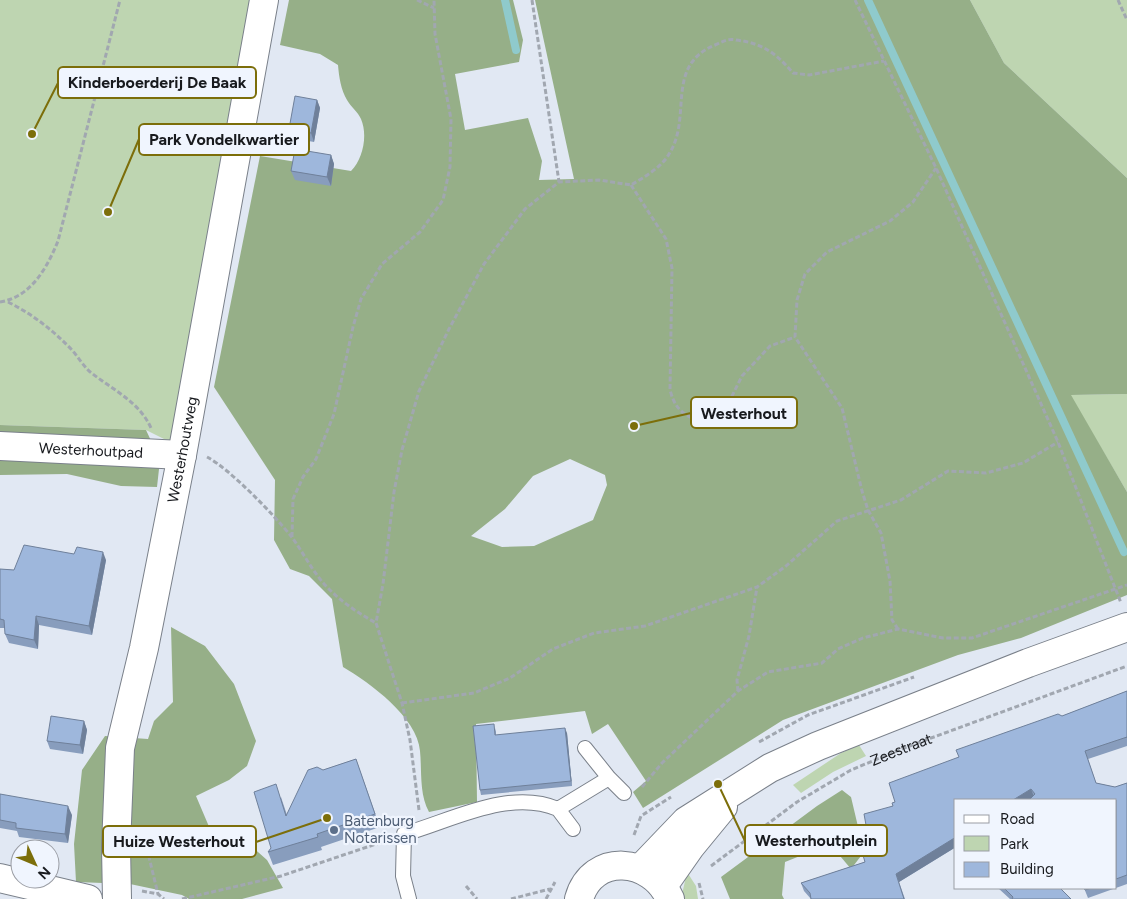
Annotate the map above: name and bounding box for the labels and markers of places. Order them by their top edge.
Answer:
callout: Kinderboerderij De Baak [58,67,256,98]
callout: Park Vondelkwartier [139,124,309,155]
callout: Westerhout [691,397,797,428]
place label: Batenburg Notarissen [344,812,417,847]
marker: Batenburg Notarissen [328,824,340,836]
callout: Westerhoutplein [745,825,887,856]
callout: Huize Westerhout [103,826,256,857]

